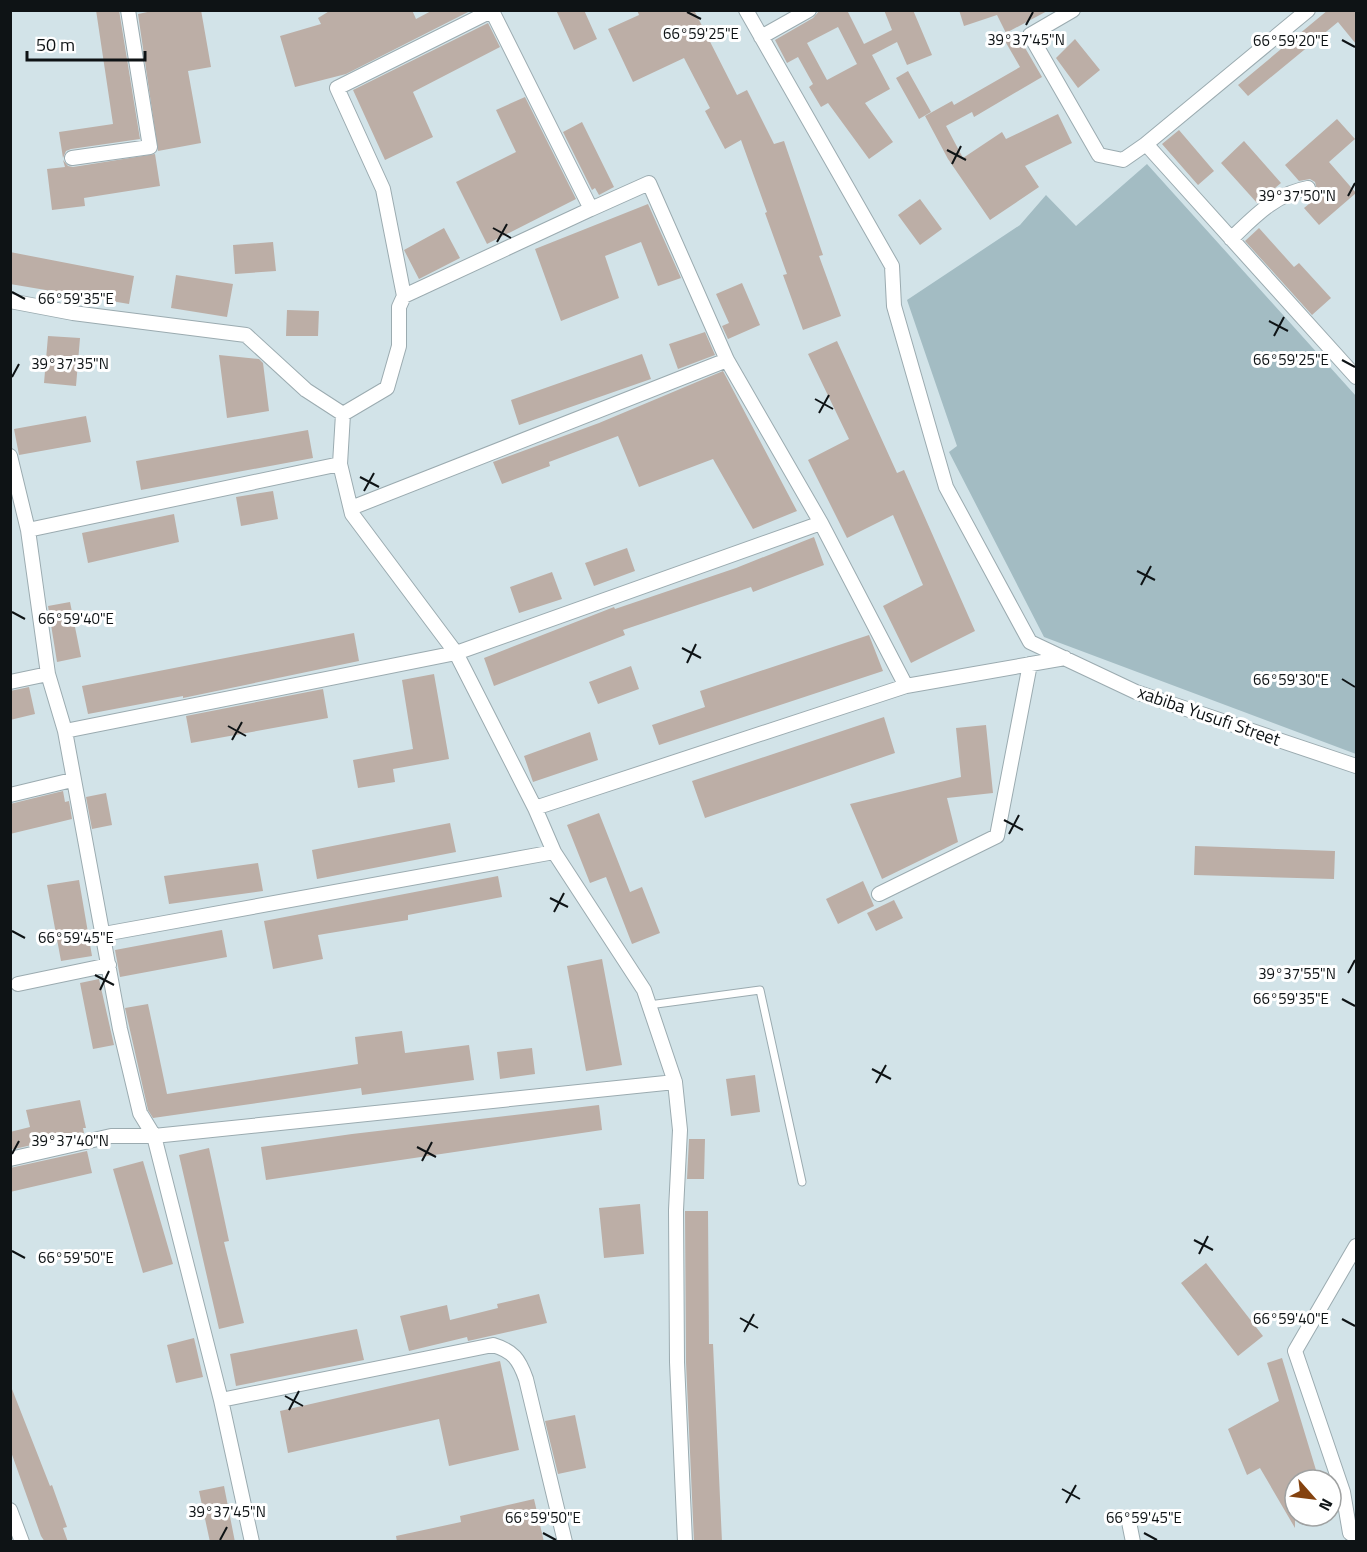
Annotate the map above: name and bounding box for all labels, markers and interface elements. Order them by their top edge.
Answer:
text: 66°59'25"E [663,22,739,45]
scale bar [27,24,146,62]
text: 39°37'45"N [987,28,1065,51]
text: 66°59'20"E [1253,29,1329,52]
text: 50 m [36,31,75,58]
text: 39°37'50"N [1258,184,1336,207]
text: 66°59'35"E [38,287,114,310]
text: 66°59'25"E [1253,348,1329,371]
text: 39°37'35"N [31,352,109,375]
text: 66°59'40"E [38,607,114,630]
text: 66°59'30"E [1253,668,1329,691]
street label: xabiba Yusufi Street [1134,678,1285,753]
text: 66°59'45"E [38,926,114,949]
text: 39°37'55"N [1258,962,1336,985]
text: 66°59'35"E [1253,987,1329,1010]
text: 39°37'40"N [31,1129,109,1152]
text: 66°59'50"E [38,1246,114,1269]
text: 66°59'40"E [1253,1307,1329,1330]
north arrow [1283,1468,1343,1528]
text: N [1313,1495,1339,1516]
text: 39°37'45"N [188,1500,266,1523]
text: 66°59'50"E [505,1506,581,1529]
text: 66°59'45"E [1106,1506,1182,1529]

